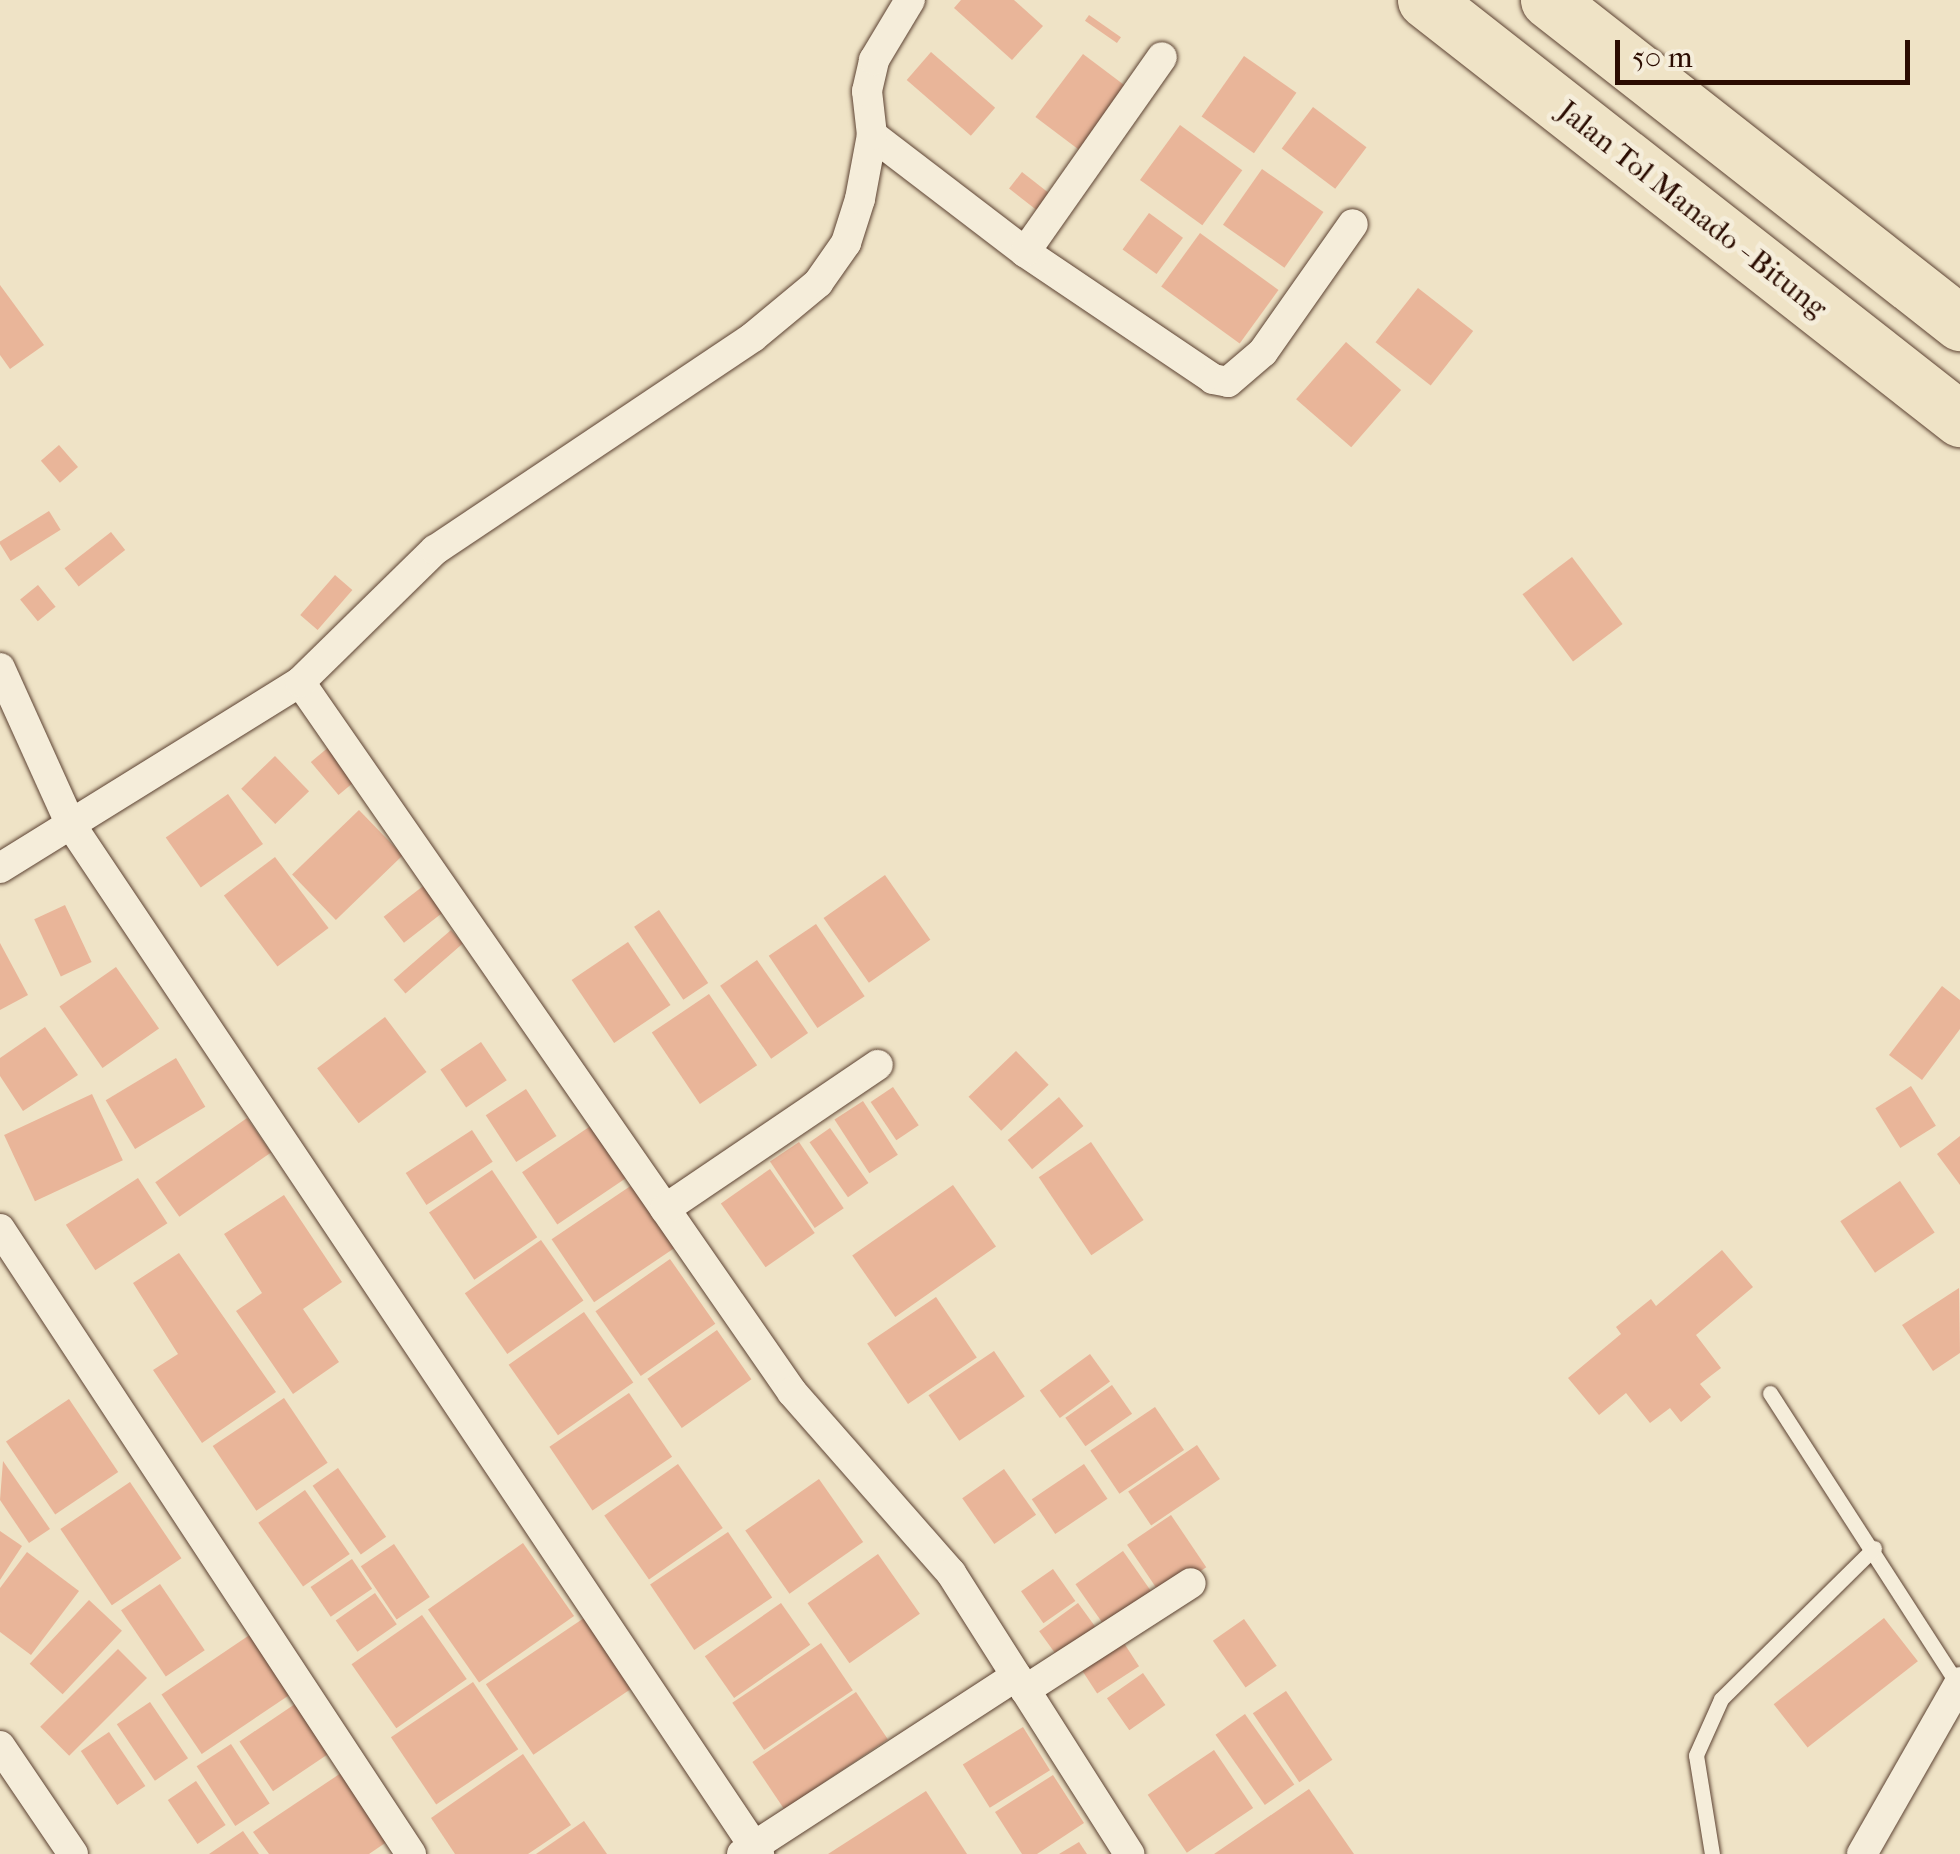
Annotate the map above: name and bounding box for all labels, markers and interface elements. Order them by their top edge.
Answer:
scale bar [1620,20,1915,82]
text: 50 m [1632,40,1693,75]
street label: Jalan Tol Manado - Bitung [1550,94,1834,326]

